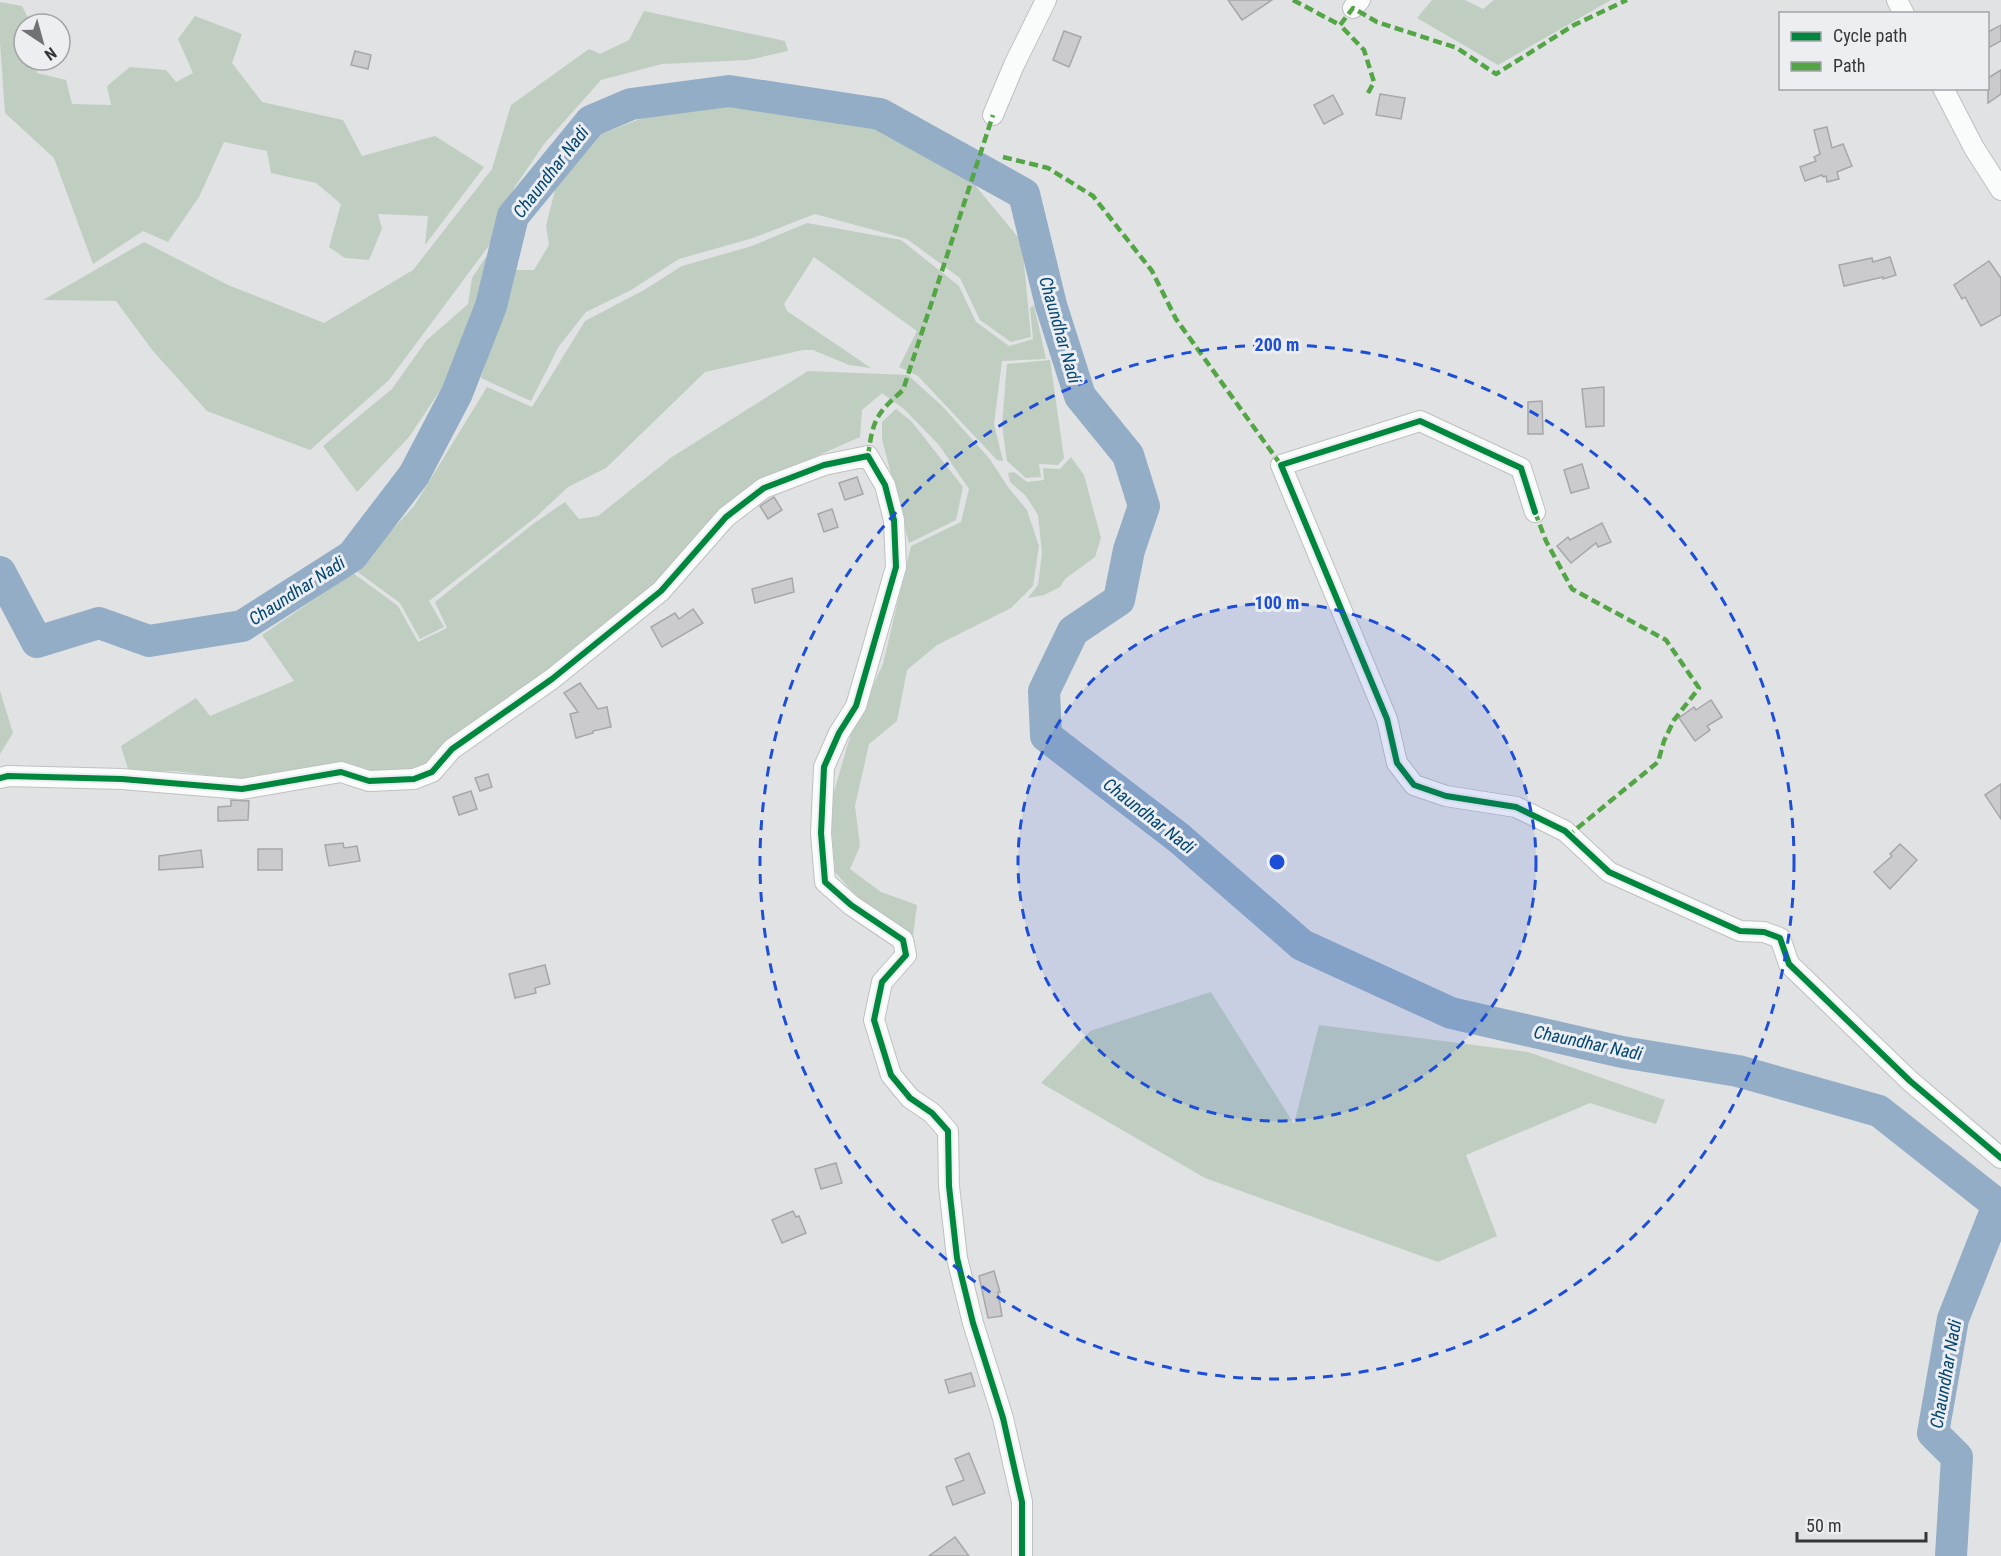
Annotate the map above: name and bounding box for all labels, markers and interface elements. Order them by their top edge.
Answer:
north arrow [12,12,72,72]
legend [1779,12,1989,90]
text: Cycle path [1833,25,1907,46]
text: N [41,43,60,64]
text: Path [1833,55,1866,76]
water label: Chaundhar Nadi [508,121,593,222]
water label: Chaundhar Nadi [1035,274,1086,387]
text: 200 m [1255,334,1299,355]
water label: Chaundhar Nadi [245,551,350,629]
text: 100 m [1255,592,1299,613]
water label: Chaundhar Nadi [1099,773,1200,858]
centre of rings [1267,852,1287,872]
water label: Chaundhar Nadi [1532,1021,1645,1064]
water label: Chaundhar Nadi [1926,1317,1966,1430]
scale bar [1797,1505,1926,1543]
text: 50 m [1806,1515,1841,1536]

